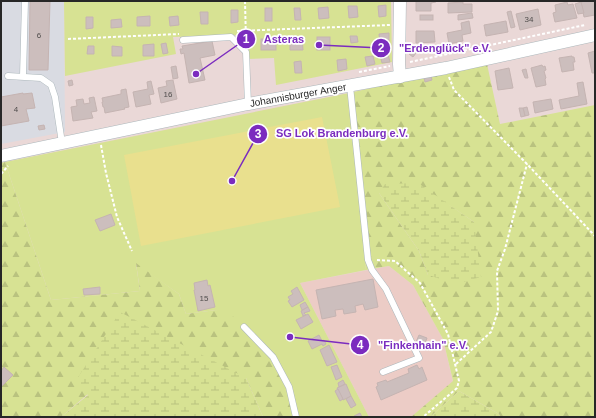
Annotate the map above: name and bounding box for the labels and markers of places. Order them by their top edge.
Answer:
callout: Asteras [236,27,313,50]
callout: "Erdenglück" e.V. [371,36,499,59]
callout: SG Lok Brandenburg e.V. [248,122,416,145]
callout: "Finkenhain" e.V. [350,333,476,356]

